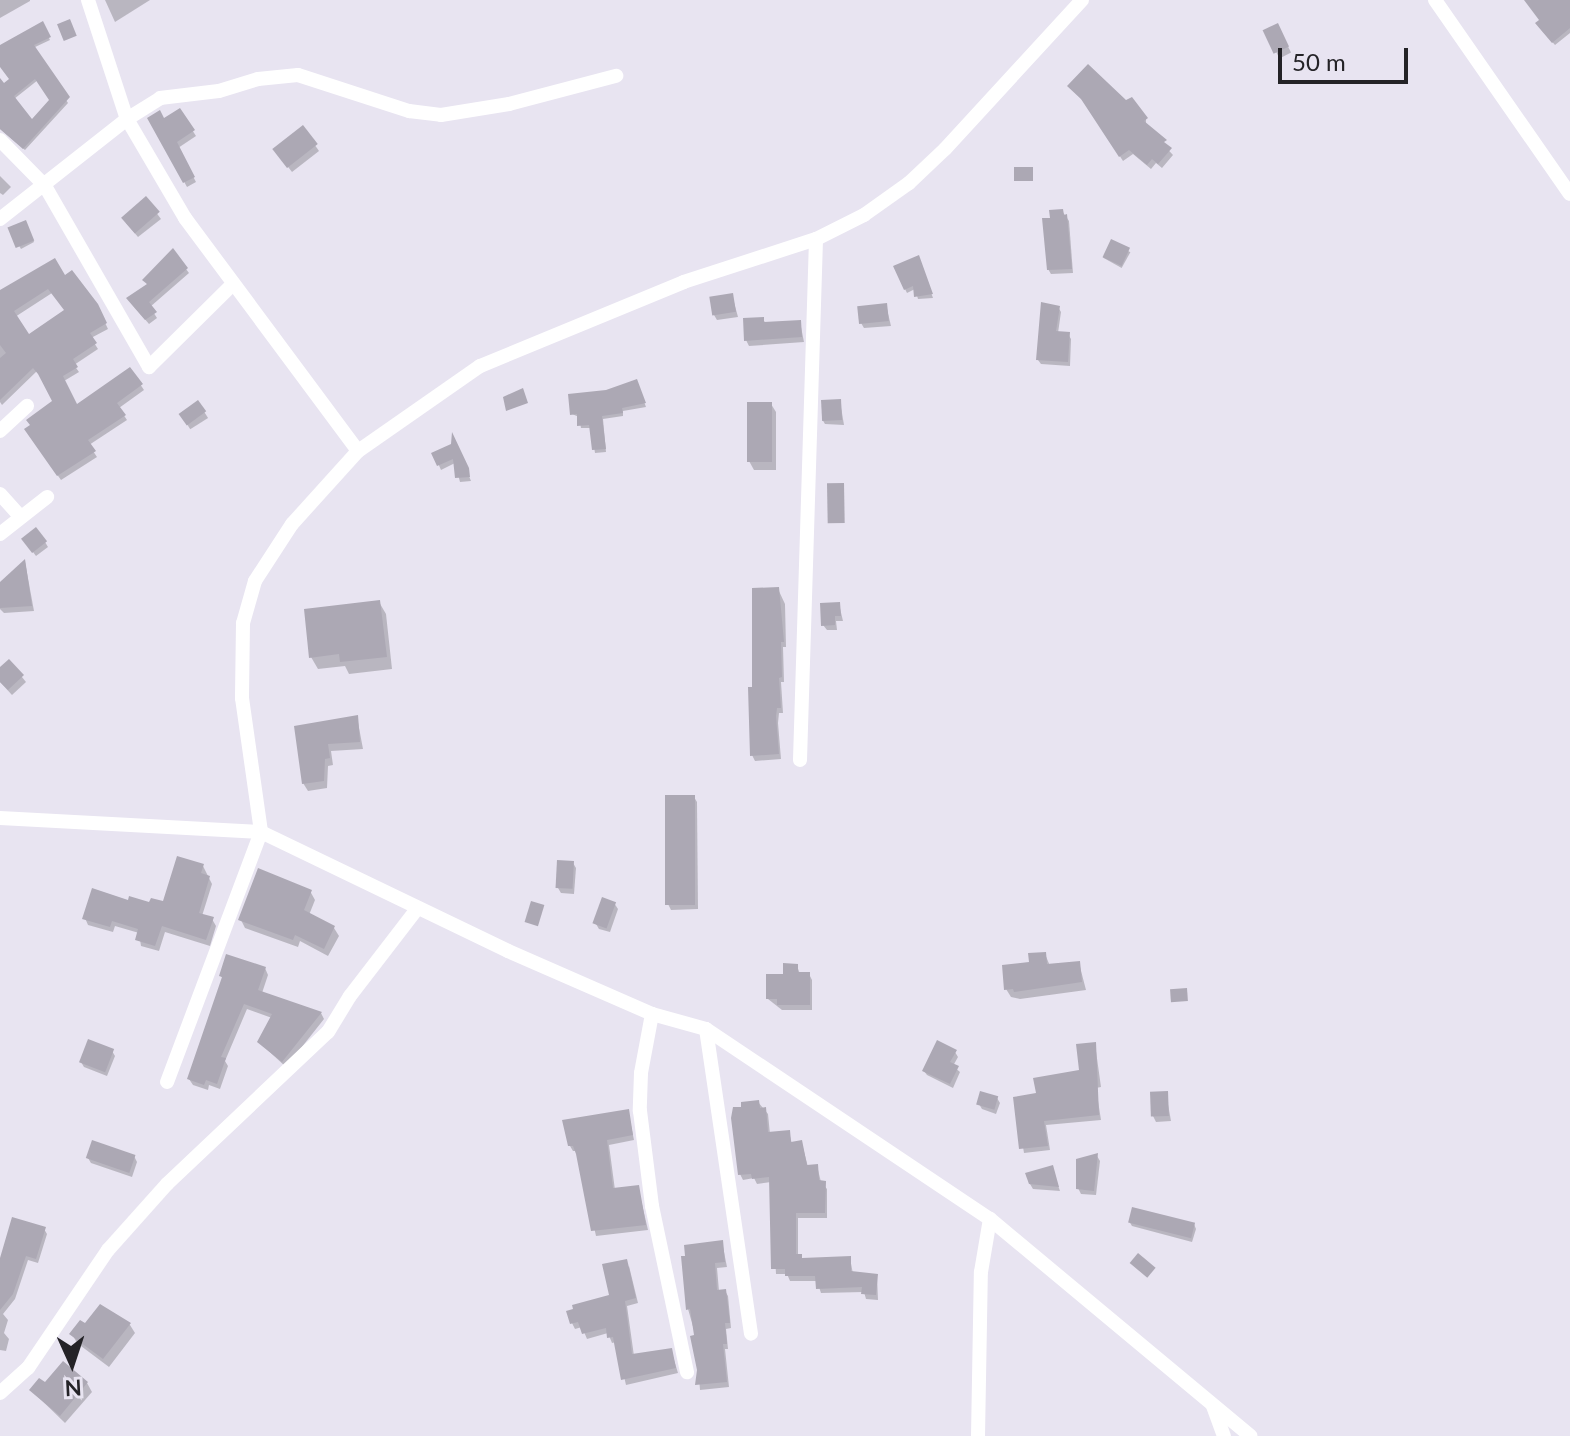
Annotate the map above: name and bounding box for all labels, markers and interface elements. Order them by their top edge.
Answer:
scale bar [1282,32,1412,82]
text: 50 m [1292,47,1346,76]
north arrow [32,1324,112,1404]
text: N [64,1375,82,1402]

